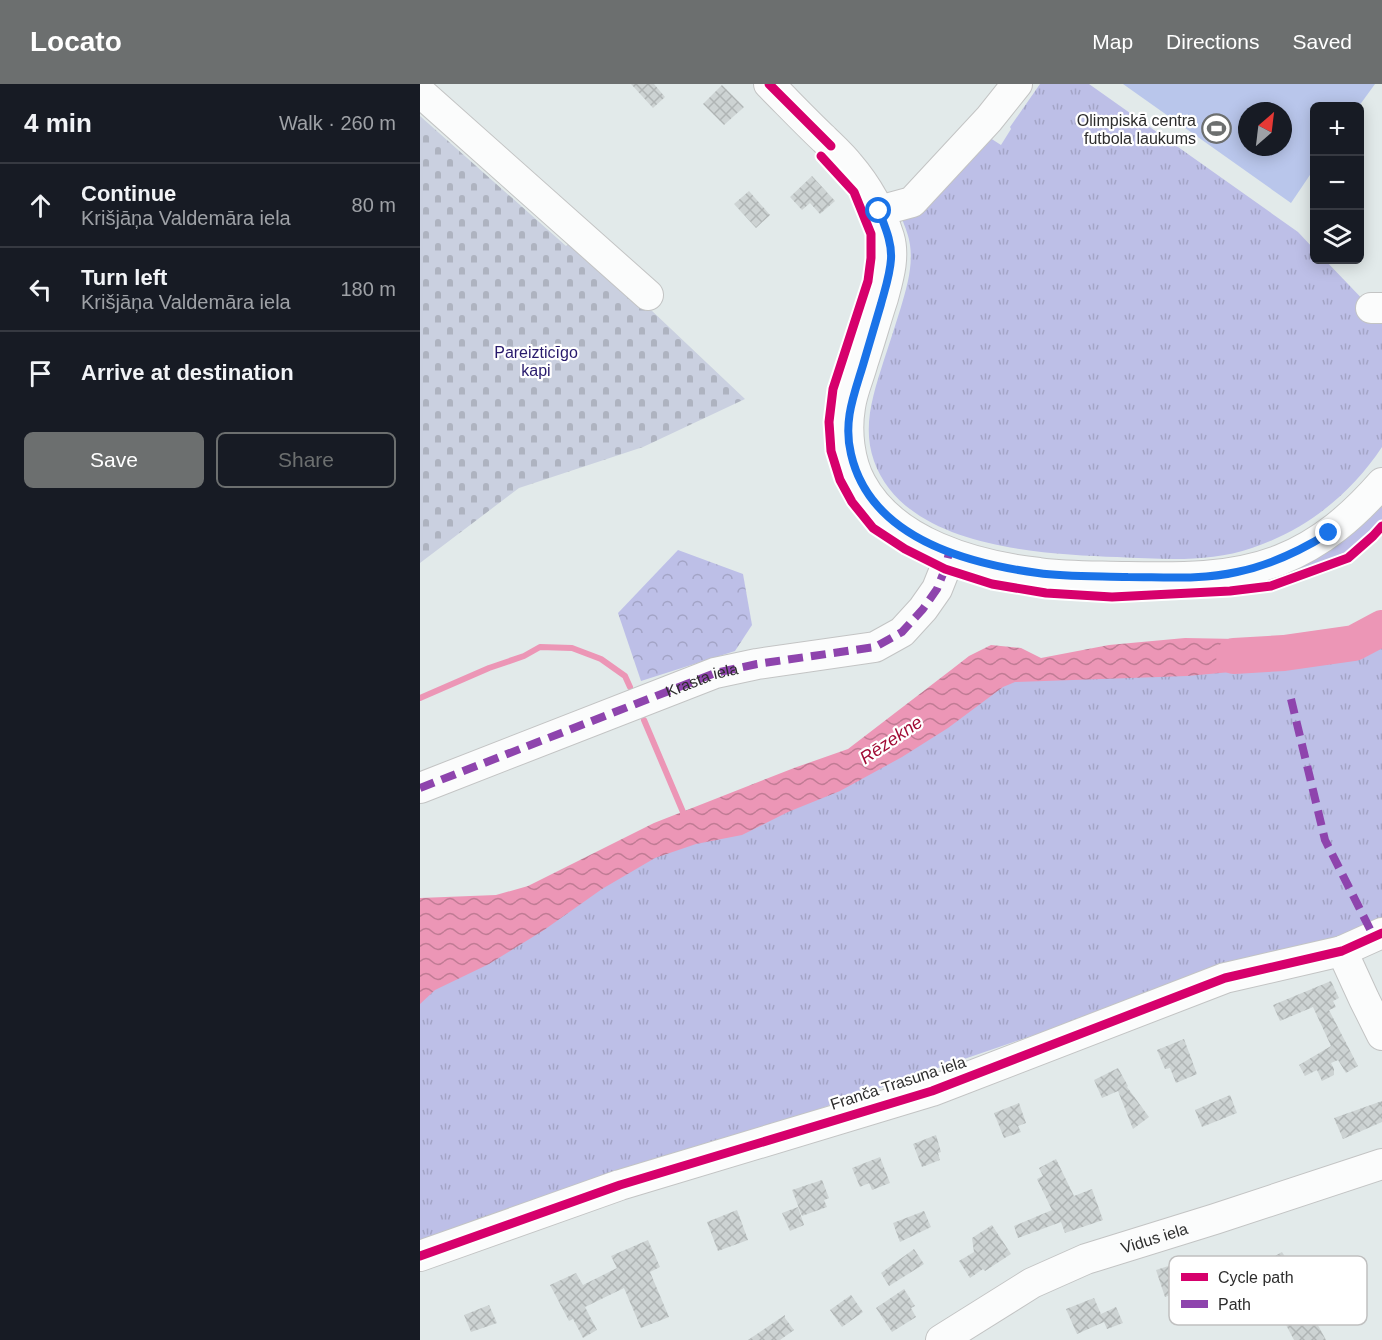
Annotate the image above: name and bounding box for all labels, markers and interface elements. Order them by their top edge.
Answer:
text: Locato [30,26,122,57]
text: Map [1092,30,1133,53]
text: Directions [1166,30,1259,53]
text: Saved [1292,30,1352,53]
north arrow [1238,102,1292,156]
map controls [1310,102,1364,264]
button: + [1310,102,1364,156]
text: 4 min [24,108,92,138]
text: Walk · 260 m [279,112,396,134]
place label: Olimpiskā centra futbola laukums [1077,112,1196,147]
sports icon: Olimpiskā centra futbola laukums [1201,113,1233,145]
button: − [1310,156,1364,210]
text: Continue [81,181,176,206]
icon: ahead [24,189,57,222]
text: 80 m [352,194,396,216]
route start [865,197,891,223]
text: Krišjāņa Valdemāra iela [81,207,291,229]
button: layers [1310,210,1364,264]
text: Turn left [81,265,167,290]
icon: left [24,273,57,306]
text: 180 m [340,278,396,300]
text: Krišjāņa Valdemāra iela [81,291,291,313]
park label: Pareizticīgo kapi [494,344,578,379]
icon: arrive [24,357,57,390]
text: Arrive at destination [81,360,294,385]
button: Save [24,432,204,488]
button: Share [216,432,396,488]
route end [1315,519,1341,545]
street label: Krasta iela [663,660,740,700]
water label: Rēzekne [856,712,926,768]
street label: Franča Trasuna iela [828,1053,968,1113]
street label: Vidus iela [1119,1219,1190,1256]
legend [1169,1256,1367,1325]
text: Cycle path [1218,1269,1294,1286]
text: Path [1218,1296,1251,1313]

